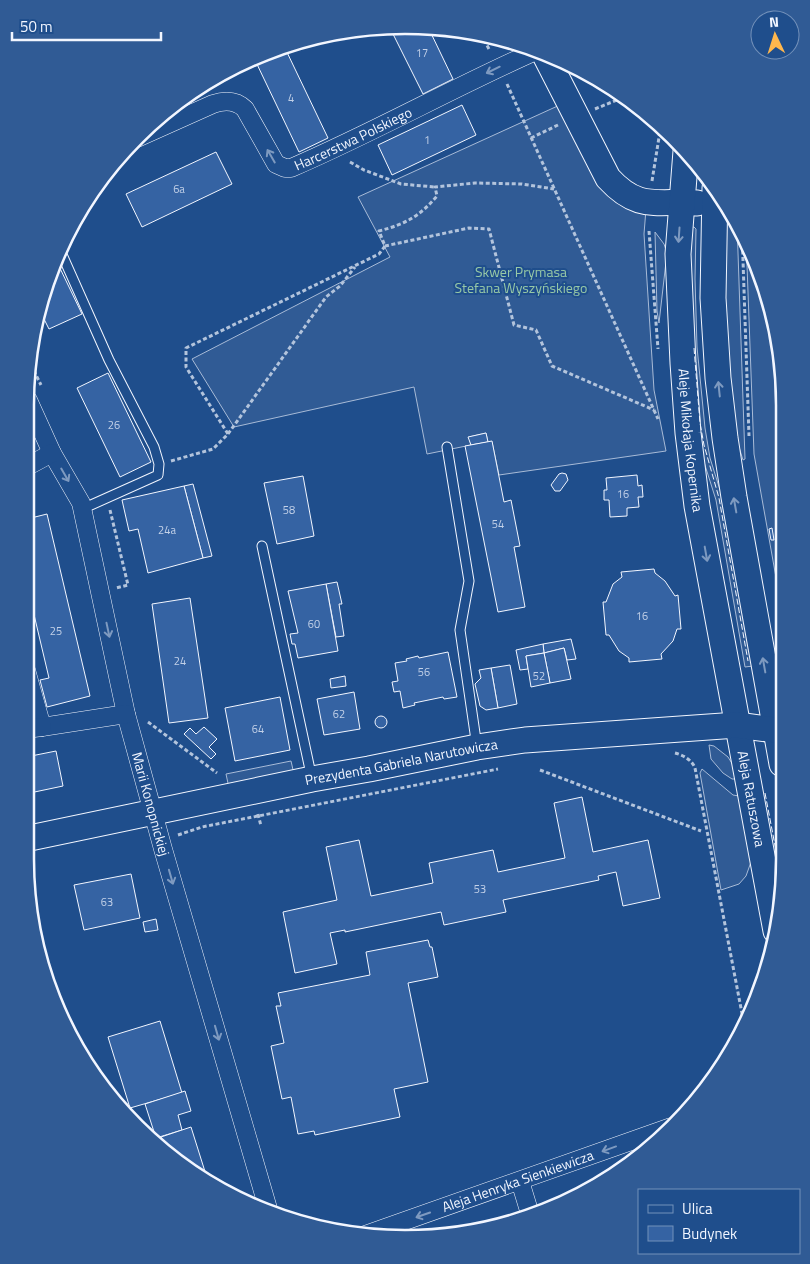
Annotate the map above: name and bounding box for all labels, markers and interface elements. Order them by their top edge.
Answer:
scale bar [12,10,161,42]
north arrow [750,10,800,60]
text: N [768,11,780,32]
text: 50 m [20,15,53,38]
house number: 17 [416,45,428,61]
one-way arrow [486,65,501,75]
house number: 4 [288,90,294,106]
street label: Harcerstwa Polskiego [291,101,415,175]
house number: 1 [424,132,430,148]
one-way arrow [266,150,276,164]
house number: 6a [173,181,185,197]
one-way arrow [675,227,684,243]
park label: Skwer Prymasa Stefana Wyszyńskiego [455,261,587,298]
street label: Aleje Mikołaja Kopernika [673,368,709,514]
one-way arrow [714,381,724,397]
house number: 26 [108,417,120,433]
one-way arrow [60,468,70,482]
house number: 16 [617,486,629,502]
one-way arrow [730,498,740,514]
house number: 58 [283,502,295,518]
house number: 54 [492,516,504,532]
house number: 24a [158,522,176,538]
one-way arrow [701,546,711,562]
house number: 16 [636,608,648,624]
house number: 60 [308,616,320,632]
one-way arrow [104,622,113,638]
house number: 25 [50,623,62,639]
house number: 24 [174,653,186,669]
one-way arrow [758,658,768,674]
house number: 56 [418,664,430,680]
house number: 52 [533,668,545,684]
house number: 62 [333,706,345,722]
house number: 64 [252,721,264,737]
street label: Prezydenta Gabriela Narutowicza [303,733,499,790]
street label: Marii Konopnickiej [127,749,175,858]
street label: Aleja Ratuszowa [733,749,771,849]
one-way arrow [167,869,177,885]
house number: 53 [474,881,486,897]
house number: 63 [101,894,113,910]
one-way arrow [212,1025,222,1041]
street label: Aleja Henryka Sienkiewicza [439,1144,596,1217]
one-way arrow [602,1145,617,1154]
legend [638,1189,800,1254]
text: Ulica [682,1197,713,1220]
one-way arrow [416,1211,431,1220]
text: Budynek [682,1222,737,1245]

